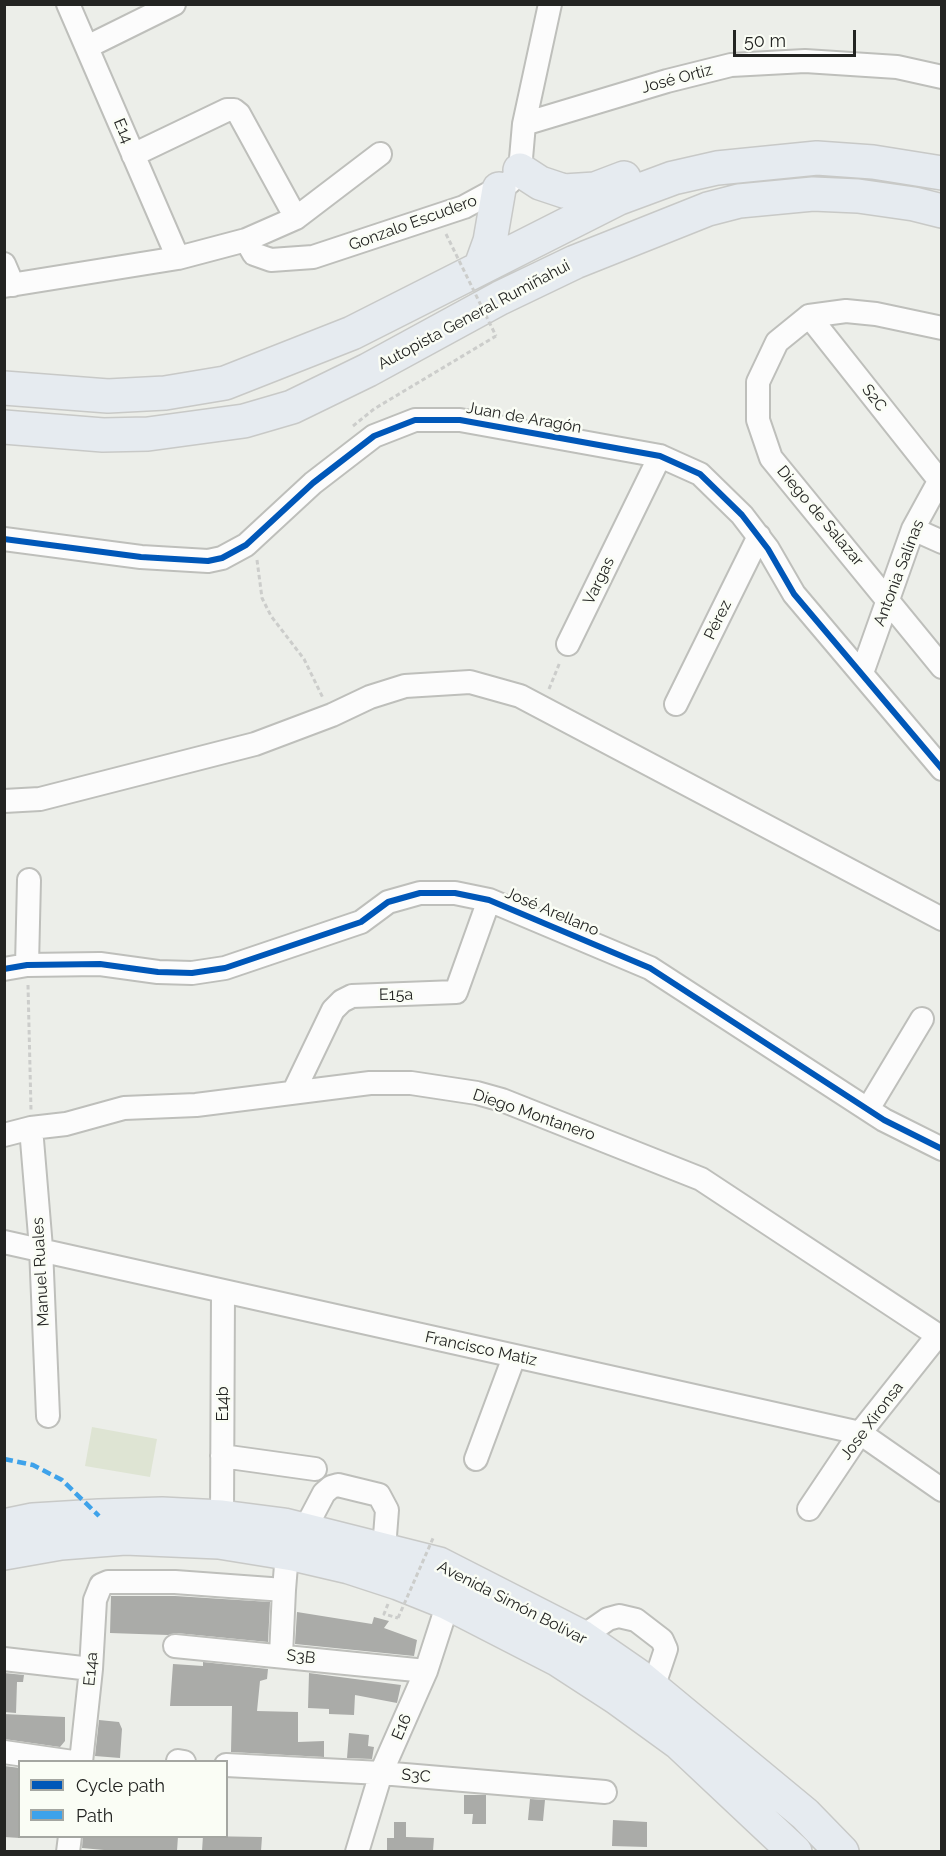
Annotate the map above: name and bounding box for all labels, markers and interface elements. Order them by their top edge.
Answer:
scale bar [736,18,859,56]
text: 50 m [744,30,786,51]
street label: José Ortiz [639,60,715,98]
street label: E14 [109,116,137,146]
street label: Gonzalo Escudero [346,191,480,255]
street label: Autopista General Rumiñahui [375,256,573,374]
street label: S2C [858,381,890,415]
street label: Juan de Aragón [465,398,583,438]
street label: Diego de Salazar [772,462,868,570]
street label: Antonia Salinas [870,517,928,629]
street label: Vargas [579,554,619,608]
street label: Pérez [700,597,736,643]
street label: José Arellano [502,884,602,940]
street label: E15a [379,985,413,1005]
street label: Diego Montanero [470,1085,598,1145]
street label: Manuel Ruales [29,1217,53,1327]
street label: Francisco Matiz [423,1328,539,1370]
street label: Jose Xironsa [836,1378,908,1464]
street label: E14b [213,1386,233,1422]
street label: Avenida Simón Bolívar [434,1557,590,1649]
street label: S3B [286,1646,316,1668]
street label: E14a [80,1651,102,1687]
street label: E16 [388,1711,416,1743]
legend [18,1760,228,1838]
street label: S3C [401,1765,431,1787]
text: Cycle path [76,1775,165,1796]
text: Path [76,1805,113,1826]

